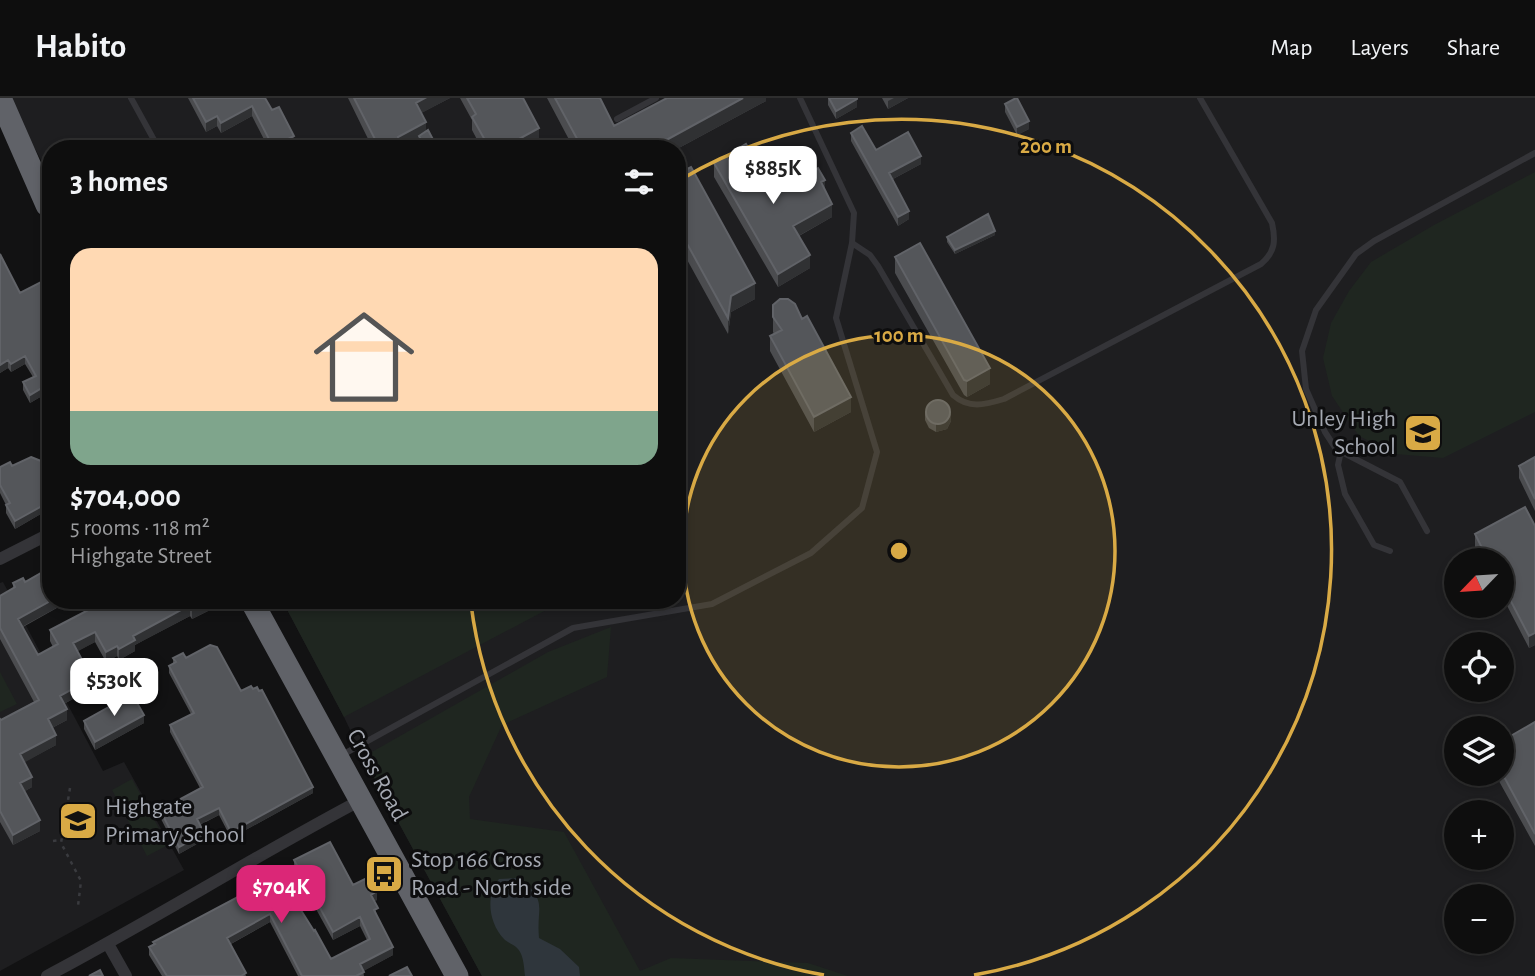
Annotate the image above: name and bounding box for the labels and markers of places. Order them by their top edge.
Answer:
pin: $885K [724,146,822,206]
place label: Unley High School [1291,407,1396,459]
school or university icon: Unley High School [1402,412,1444,454]
centre of rings [887,539,911,563]
pin: $530K [65,658,163,718]
place label: Highgate Primary School [105,795,245,847]
school or university icon: Highgate Primary School [57,800,99,842]
place label: Stop 166 Cross Road - North side [411,848,572,900]
bus stop icon: Stop 166 Cross Road - North side [363,853,405,895]
pin: $704K [232,866,330,925]

